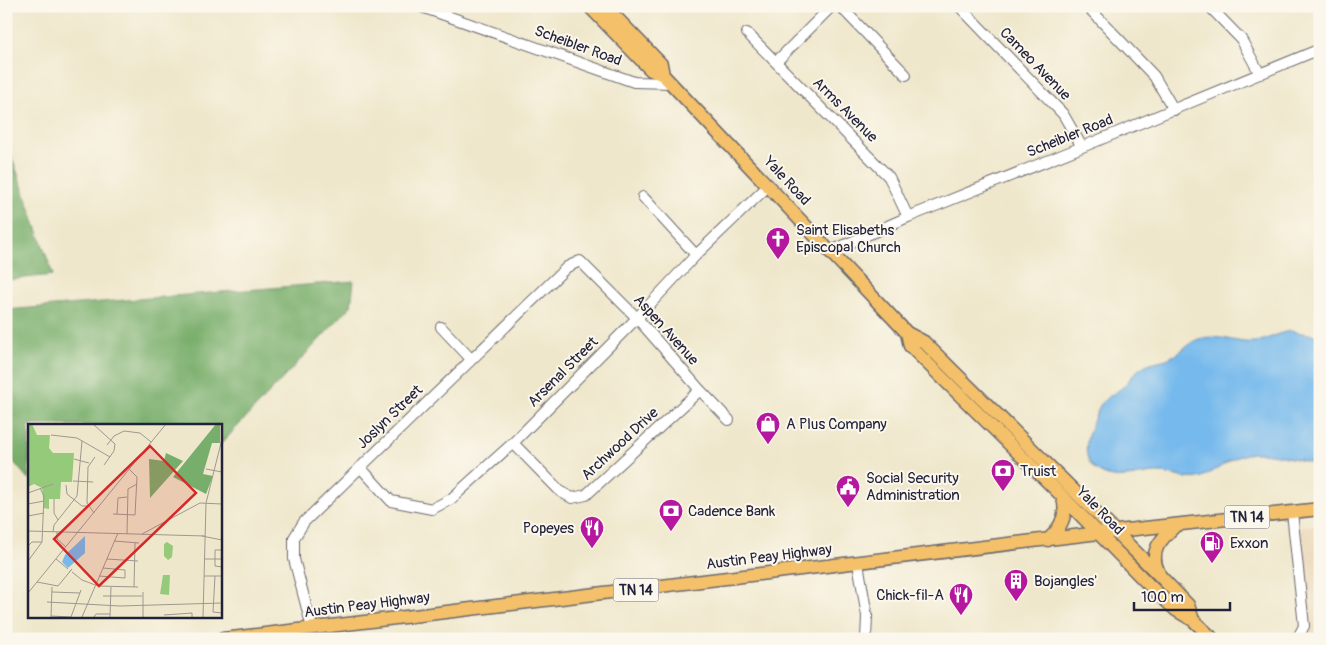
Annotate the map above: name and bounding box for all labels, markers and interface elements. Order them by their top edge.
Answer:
street label: Scheibler Road [532,21,624,71]
street label: Cameo Avenue [995,23,1075,105]
street label: Arms Avenue [808,73,882,147]
street label: Scheibler Road [1024,110,1116,162]
street label: Yale Road [759,152,815,210]
place label: Saint Elisabeths Episcopal Church [796,221,901,257]
church icon: Saint Elisabeths Episcopal Church [765,226,791,260]
street label: Aspen Avenue [629,291,703,370]
street label: Arsenal Street [524,332,603,411]
street label: Joslyn Street [353,380,428,453]
street label: Archwood Drive [577,403,663,485]
shop icon: A Plus Company [755,411,781,445]
place label: A Plus Company [786,415,887,434]
inset map [28,424,221,618]
bank icon: Truist [990,458,1016,492]
place label: Truist [1020,462,1057,481]
place label: Social Security Administration [866,469,960,505]
public building icon: Social Security Administration [835,474,861,508]
street label: Yale Road [1071,482,1128,539]
bank icon: Cadence Bank [658,498,684,532]
place label: Cadence Bank [688,502,776,521]
road number: TN 14 [1224,506,1270,528]
restaurant icon: Popeyes [579,515,605,549]
place label: Popeyes [523,519,574,538]
fuel station icon: Exxon [1199,530,1225,564]
place label: Exxon [1230,534,1268,553]
street label: Austin Peay Highway [705,540,833,574]
building icon: Bojangles' [1003,568,1029,602]
place label: Bojangles' [1034,572,1097,591]
road number: TN 14 [614,578,658,602]
scale bar [1134,580,1230,612]
restaurant icon: Chick-fil-A [948,582,974,616]
place label: Chick-fil-A [876,586,944,605]
street label: Austin Peay Highway [303,588,431,622]
text: 100 m [1141,588,1184,607]

